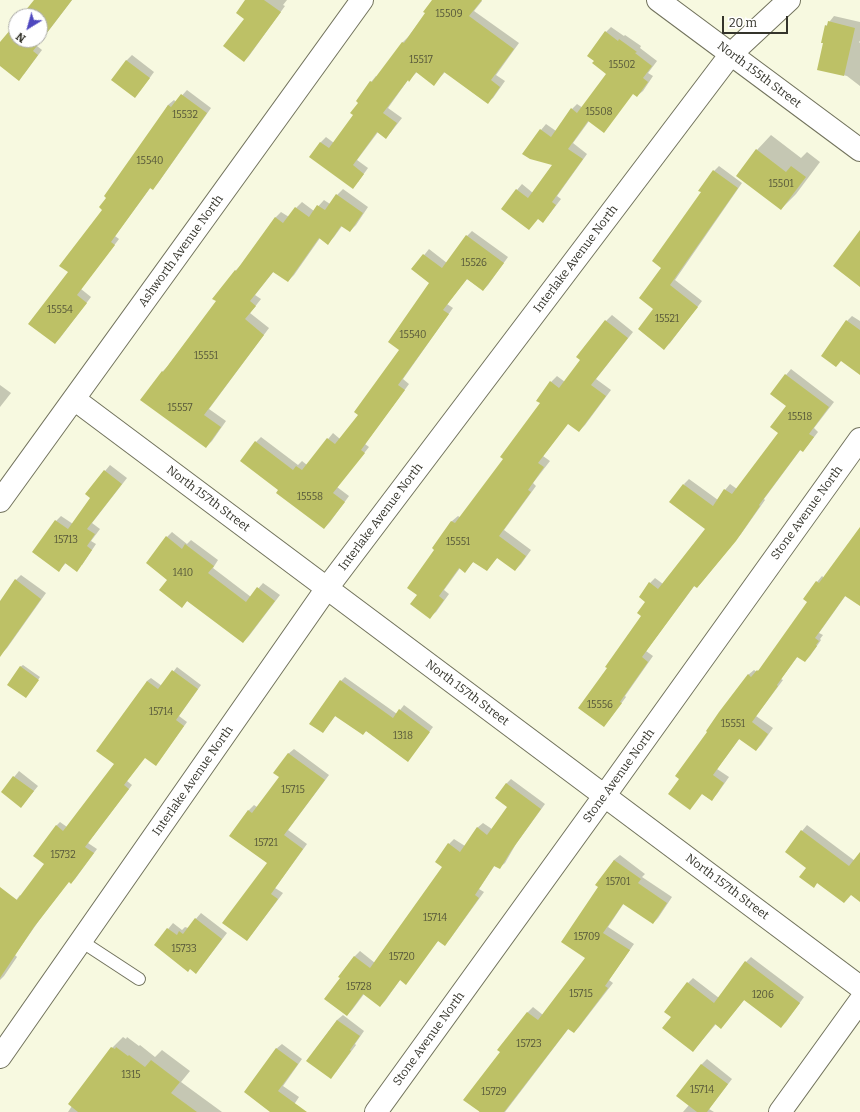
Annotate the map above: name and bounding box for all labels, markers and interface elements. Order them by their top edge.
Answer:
north arrow [8,8,48,48]
house number: 15509 [435,8,463,20]
scale bar [724,8,790,34]
text: 20 m [729,16,757,30]
text: N [14,29,28,45]
street label: North 155th Street [714,39,804,111]
house number: 15517 [409,54,433,66]
house number: 15502 [609,59,635,71]
house number: 15508 [585,106,613,118]
house number: 15532 [172,109,198,121]
house number: 15540 [137,155,163,167]
house number: 15501 [768,178,794,190]
street label: Ashworth Avenue North [136,192,226,310]
street label: Interlake Avenue North [531,202,621,316]
house number: 15526 [461,257,487,269]
house number: 15554 [47,304,73,316]
house number: 15521 [655,313,679,325]
house number: 15540 [400,329,426,341]
house number: 15551 [194,350,218,362]
house number: 15557 [168,402,192,414]
house number: 15518 [788,411,812,423]
street label: Interlake Avenue North [336,460,426,574]
street label: North 157th Street [163,463,253,535]
street label: Stone Avenue North [768,463,846,563]
house number: 15558 [297,491,323,503]
house number: 15713 [54,534,78,546]
house number: 15551 [446,536,470,548]
house number: 1410 [173,567,193,579]
street label: North 157th Street [422,657,512,729]
house number: 15556 [587,699,613,711]
house number: 15714 [149,706,173,718]
house number: 15551 [721,718,745,730]
street label: Interlake Avenue North [150,723,236,839]
street label: Stone Avenue North [580,726,658,826]
house number: 1318 [393,730,413,742]
house number: 15715 [281,784,305,796]
house number: 15721 [254,837,278,849]
house number: 15732 [50,849,76,861]
street label: North 157th Street [682,851,772,923]
house number: 15701 [606,876,630,888]
house number: 15714 [423,912,447,924]
house number: 15709 [574,931,600,943]
house number: 15733 [171,943,197,955]
house number: 15720 [389,951,415,963]
house number: 15728 [346,981,372,993]
house number: 15715 [569,988,593,1000]
street label: Stone Avenue North [390,989,468,1089]
house number: 1206 [752,989,774,1001]
house number: 15723 [516,1038,542,1050]
house number: 1315 [121,1069,141,1081]
house number: 15714 [690,1084,714,1096]
house number: 15729 [481,1086,507,1098]

